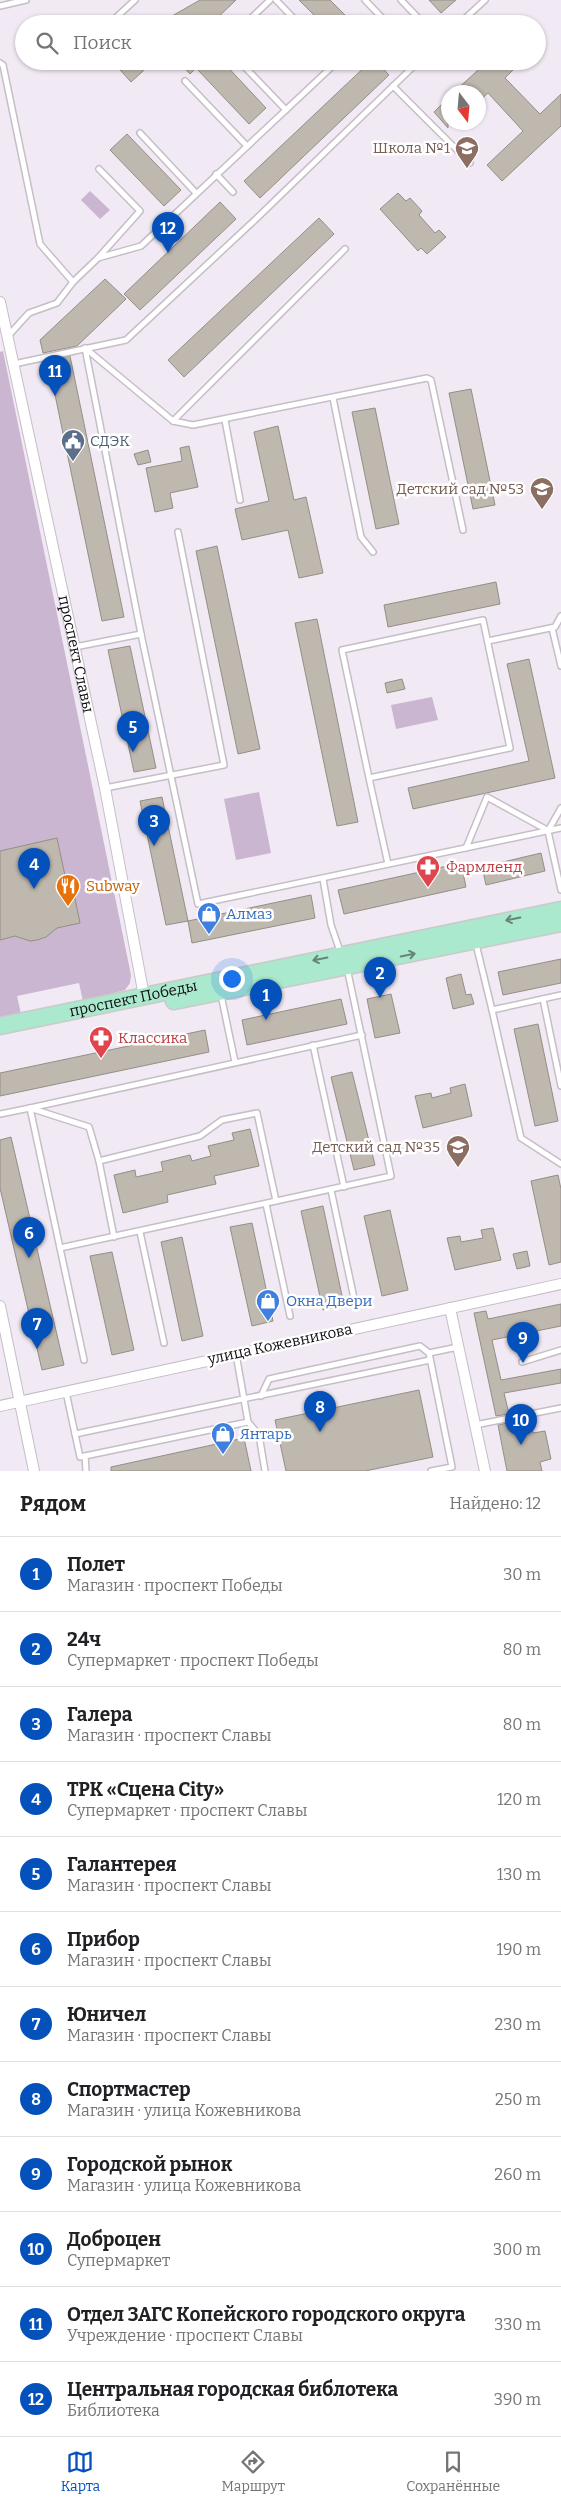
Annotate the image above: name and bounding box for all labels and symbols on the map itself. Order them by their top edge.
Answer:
north arrow [441,85,486,130]
school or university icon: Школа №1 [454,135,480,169]
place label: Школа №1 [373,139,450,157]
pin: 12 [152,212,184,253]
pin: 11 [39,355,71,396]
public building icon: СДЭК [60,428,86,462]
place label: СДЭК [90,432,130,450]
school or university icon: Детский сад №53 [529,476,555,510]
place label: Детский сад №53 [397,480,524,498]
street label: проспект Славы [55,594,97,714]
pin: 5 [117,711,149,752]
pin: 3 [138,805,170,846]
pin: 4 [18,848,50,889]
pharmacy icon: Фармленд [415,854,441,888]
place label: Фармленд [446,858,522,876]
restaurant icon: Subway [55,873,81,907]
place label: Subway [86,877,140,895]
shop icon: Алмаз [196,901,222,935]
place label: Алмаз [226,905,272,923]
one-way arrow [506,915,522,925]
one-way arrow [400,949,416,959]
one-way arrow [312,955,328,964]
pin: 2 [364,957,396,998]
your location [219,966,245,992]
street label: проспект Победы [68,976,199,1020]
pin: 1 [250,979,282,1020]
pharmacy icon: Классика [88,1025,114,1059]
place label: Классика [118,1029,187,1047]
school or university icon: Детский сад №35 [445,1134,471,1168]
place label: Детский сад №35 [312,1138,440,1156]
pin: 6 [13,1217,45,1258]
shop icon: Окна Двери [255,1288,281,1322]
place label: Окна Двери [286,1292,373,1310]
pin: 7 [21,1308,53,1349]
street label: улица Кожевникова [205,1320,354,1368]
pin: 9 [507,1322,539,1363]
pin: 8 [304,1391,336,1432]
pin: 10 [505,1404,537,1445]
shop icon: Янтарь [210,1421,236,1455]
place label: Янтарь [240,1425,292,1443]

